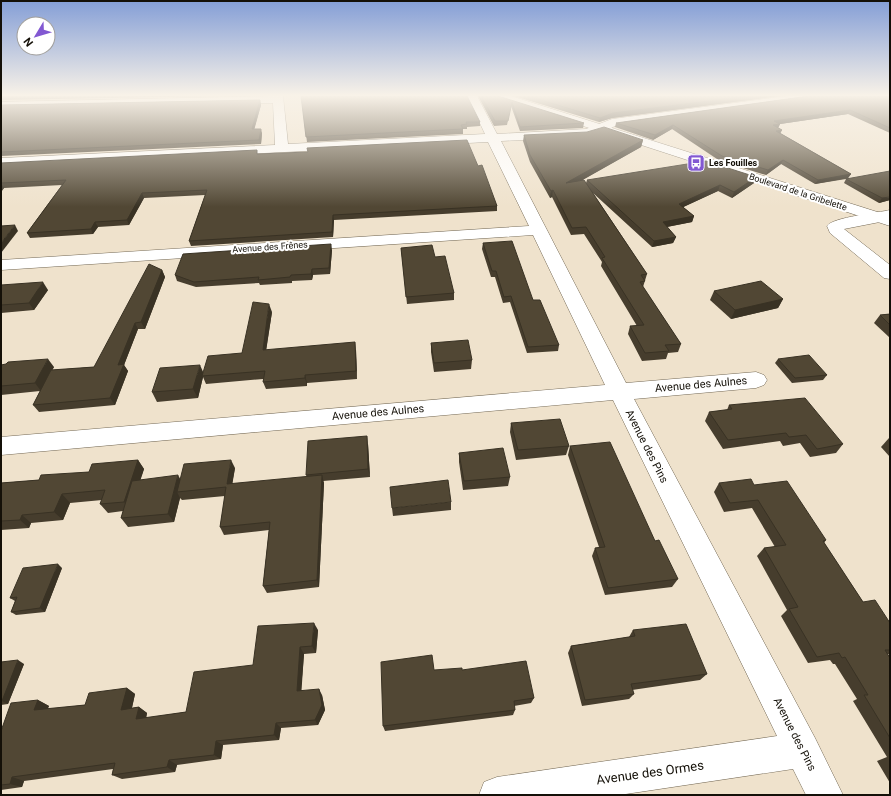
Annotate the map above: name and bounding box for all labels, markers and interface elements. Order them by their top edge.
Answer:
north arrow [16,16,56,56]
text: N [21,35,36,49]
bus stop icon: Les Fouilles [686,153,706,173]
place label: Les Fouilles [709,158,758,168]
street label: Boulevard de la Gribelette [748,171,848,213]
street label: Avenue des Frênes [232,239,308,255]
street label: Avenue des Aulnes [654,374,748,395]
street label: Avenue des Aulnes [331,402,425,423]
street label: Avenue des Pins [622,407,671,485]
street label: Avenue des Pins [770,695,819,773]
street label: Avenue des Ormes [595,757,705,787]

